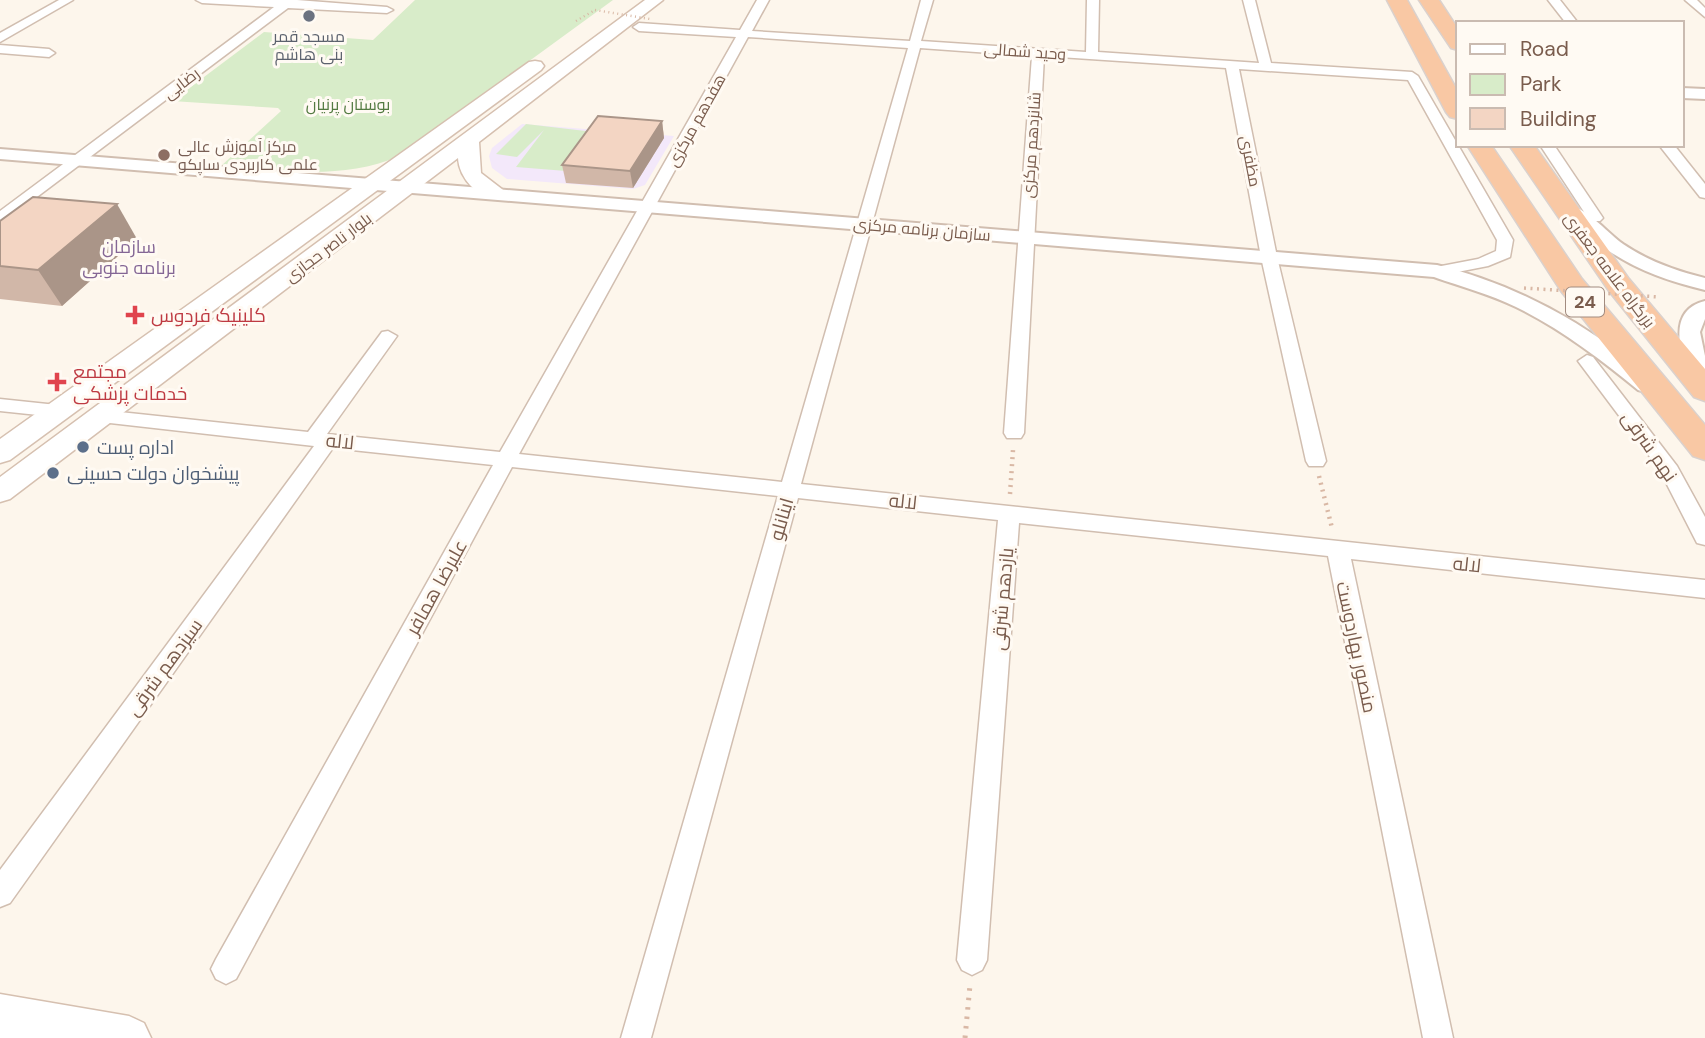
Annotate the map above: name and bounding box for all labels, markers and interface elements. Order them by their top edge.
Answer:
marker: مسجد قمر بنی هاشم [301,8,317,24]
legend [1456,21,1684,147]
place label: مسجد قمر بنی هاشم [272,26,345,66]
text: Road [1520,35,1569,63]
street label: وحید شمالی [983,38,1067,65]
street label: رضایی [159,63,204,104]
street label: هفدهم مرکزی [662,70,732,171]
text: Park [1520,70,1562,98]
street label: شانزدهم مرکزی [1017,91,1047,199]
park label: بوستان پرنیان [306,94,390,116]
text: Building [1520,105,1597,133]
street label: مظفری [1235,134,1266,188]
place label: مرکز آموزش عالی علمی کاربردی ساپکو [178,136,318,176]
marker: مرکز آموزش عالی علمی کاربردی ساپکو [156,147,172,163]
street label: بلوار ناصر حجازی [281,208,376,287]
street label: بزرگراه علامه جعفری [1559,208,1660,332]
street label: سازمان برنامه مرکزی [852,213,992,246]
district label: سازمان برنامه جنوبی [82,235,176,280]
road number: 24 [1566,288,1604,316]
place label: کلینیک فردوس [151,303,266,328]
marker: کلینیک فردوس [125,305,145,325]
place label: مجتمع خدمات پزشکی [73,359,187,406]
marker: مجتمع خدمات پزشکی [47,372,67,392]
street label: نهم شرقی [1615,406,1683,487]
street label: لاله [324,428,355,455]
place label: اداره پست [97,435,174,460]
marker: اداره پست [75,439,91,455]
place label: پیشخوان دولت حسینی [67,461,239,486]
marker: پیشخوان دولت حسینی [45,465,61,481]
street label: لاله [887,488,918,515]
street label: اینانلو [764,495,799,543]
street label: علیرضا همافر [399,535,473,640]
street label: یازدهم شرقی [986,547,1020,652]
street label: لاله [1451,551,1482,578]
street label: منصور بهاردوست [1330,579,1383,715]
street label: سیزدهم شرقی [121,614,209,722]

